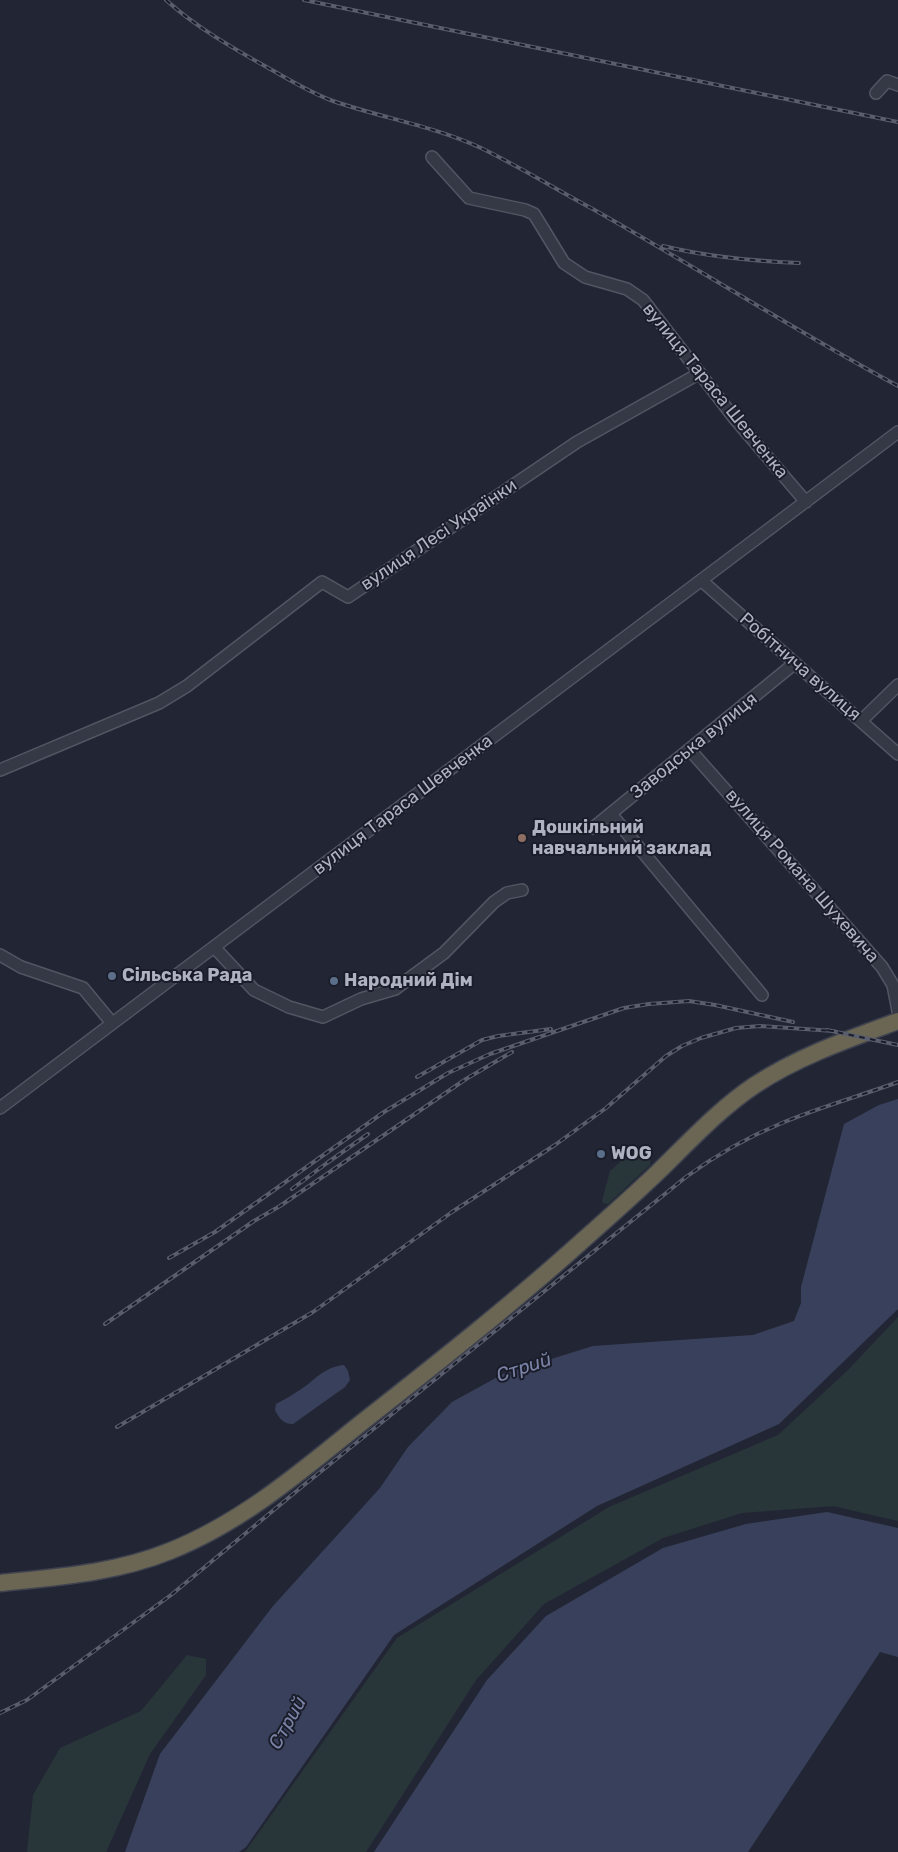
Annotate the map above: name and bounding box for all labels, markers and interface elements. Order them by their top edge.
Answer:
street label: вулиця Тараса Шевченка [638,299,792,483]
street label: вулиця Лесі Українки [357,475,521,595]
street label: Робітнича вулиця [735,608,865,726]
street label: Заводська вулиця [626,688,762,804]
street label: вулиця Тараса Шевченка [309,730,497,880]
street label: вулиця Романа Шухевича [721,785,883,967]
place label: Дошкільний навчальний заклад [532,817,711,860]
marker: Дошкільний навчальний заклад [516,832,528,844]
place label: Сільська Рада [122,965,252,987]
marker: Сільська Рада [106,970,118,982]
place label: Народний Дім [344,970,473,992]
marker: Народний Дім [328,975,340,987]
place label: WOG [611,1143,652,1165]
marker: WOG [595,1148,607,1160]
water label: Стрий [494,1348,554,1388]
water label: Стрий [264,1693,312,1753]

